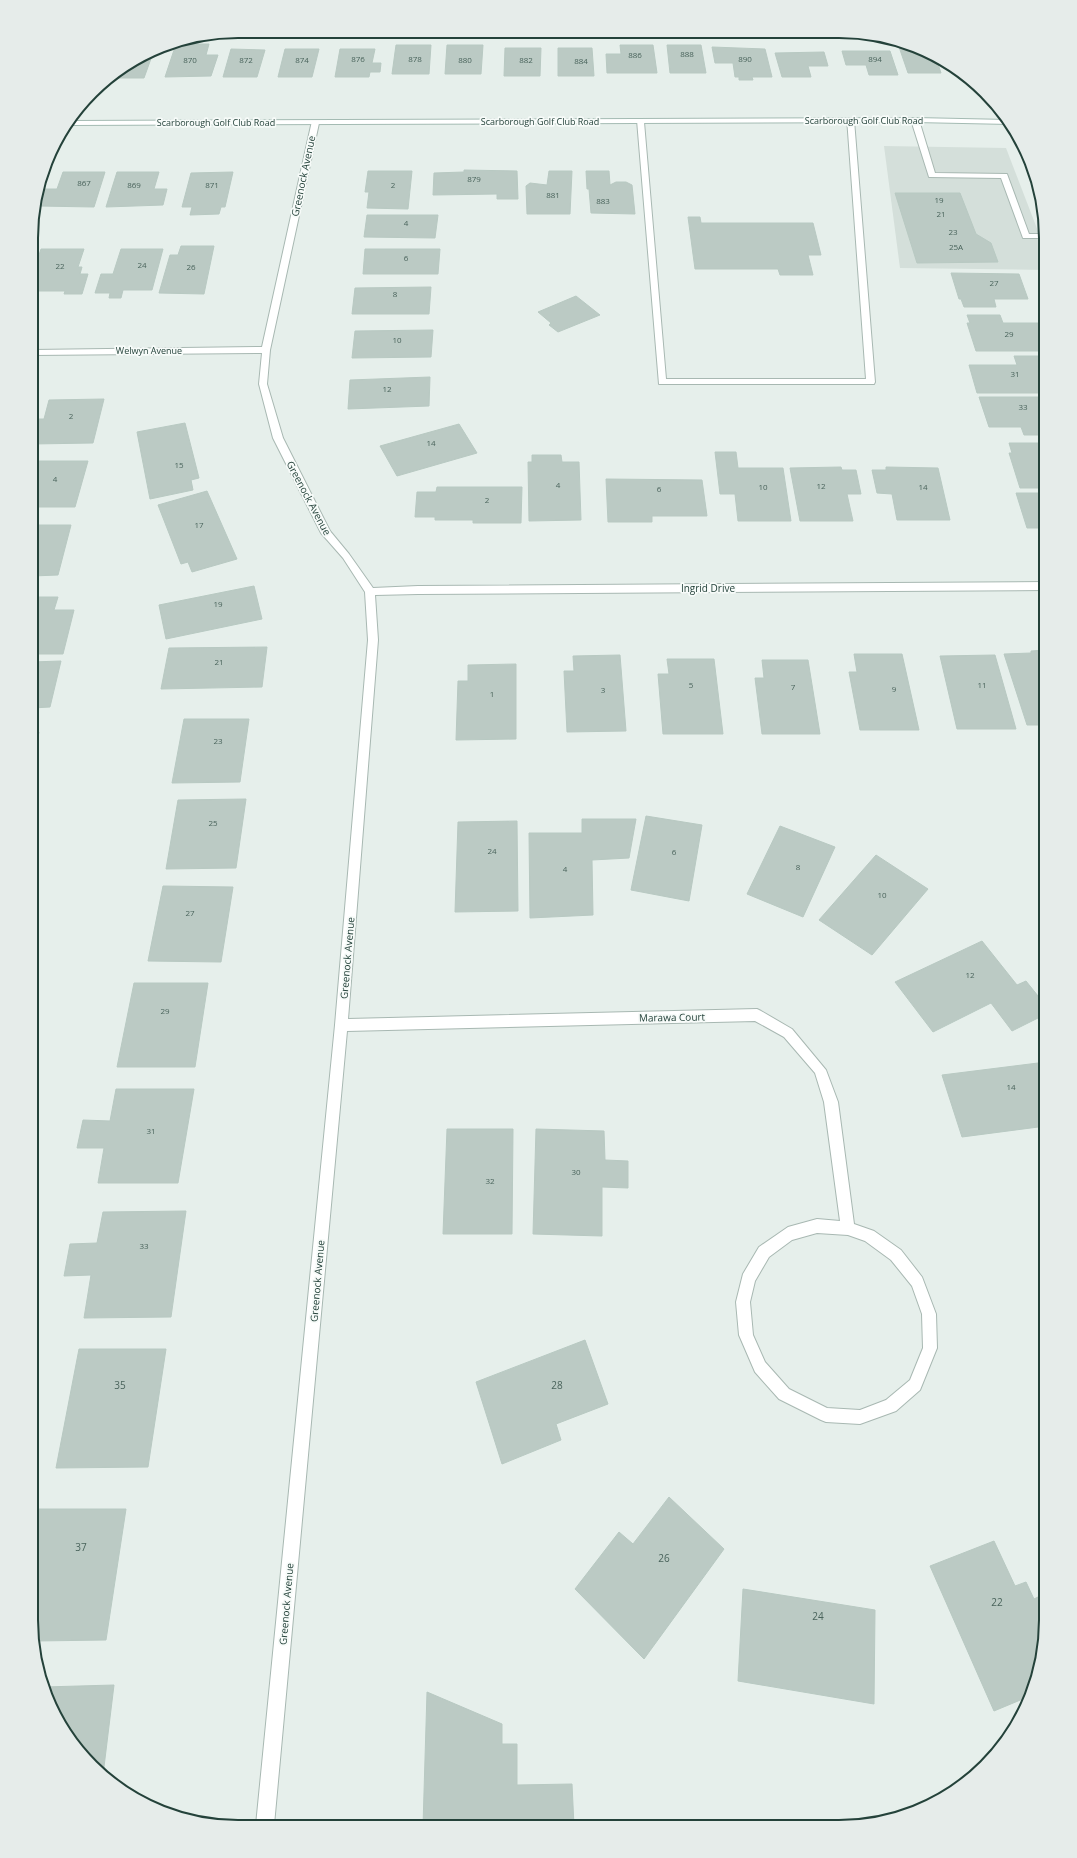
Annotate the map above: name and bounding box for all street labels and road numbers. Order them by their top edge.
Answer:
street label: Scarborough Golf Club Road [805,114,923,127]
street label: Scarborough Golf Club Road [481,115,599,128]
street label: Scarborough Golf Club Road [157,116,275,129]
street label: Greenock Avenue [288,134,318,218]
street label: Welwyn Avenue [116,344,182,357]
street label: Greenock Avenue [284,458,335,538]
street label: Ingrid Drive [681,581,735,595]
street label: Greenock Avenue [336,916,358,1000]
street label: Marawa Court [639,1009,706,1025]
street label: Greenock Avenue [306,1239,328,1323]
street label: Greenock Avenue [275,1562,297,1646]

